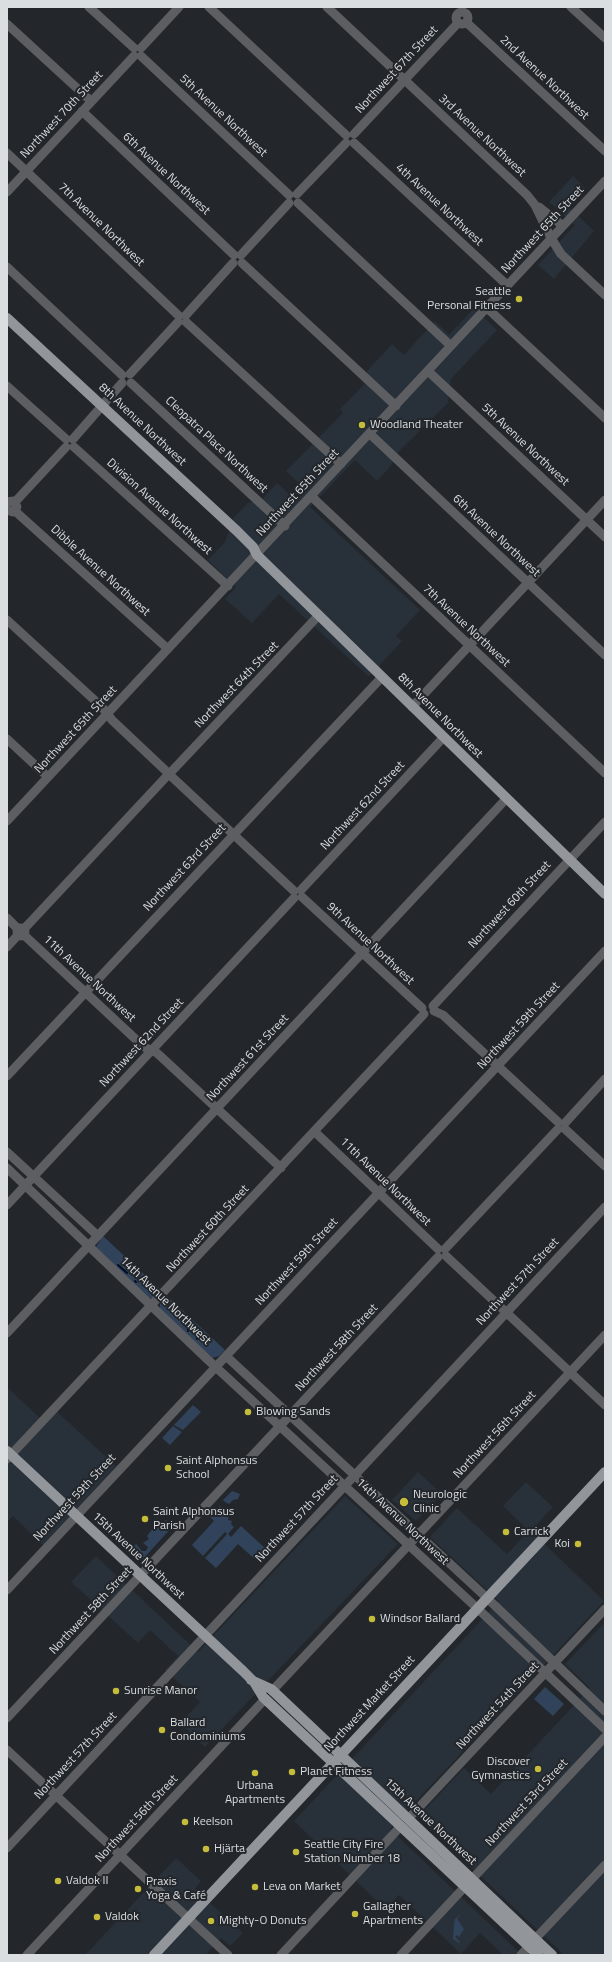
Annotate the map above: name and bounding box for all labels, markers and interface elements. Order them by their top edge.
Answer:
street label: Northwest 67th Street [353,23,441,117]
street label: 2nd Avenue Northwest [497,33,591,123]
street label: Northwest 70th Street [18,68,106,162]
street label: 5th Avenue Northwest [176,72,270,160]
street label: 3rd Avenue Northwest [435,92,529,180]
street label: 6th Avenue Northwest [119,130,213,218]
street label: 4th Avenue Northwest [392,161,486,249]
street label: 7th Avenue Northwest [55,180,147,270]
street label: Northwest 65th Street [499,183,587,277]
place label: Seattle Personal Fitness [427,285,511,313]
marker: Seattle Personal Fitness [514,294,524,304]
street label: 8th Avenue Northwest [95,381,189,469]
street label: Cleopatra Place Northwest [162,394,270,496]
street label: 5th Avenue Northwest [478,401,572,489]
place label: Woodland Theater [370,418,463,432]
marker: Woodland Theater [357,420,367,430]
street label: Northwest 65th Street [254,446,342,540]
street label: Division Avenue Northwest [103,456,215,558]
street label: 6th Avenue Northwest [449,492,543,580]
street label: Dibble Avenue Northwest [47,523,153,619]
street label: 7th Avenue Northwest [419,582,513,670]
street label: Northwest 64th Street [192,639,282,731]
street label: 8th Avenue Northwest [395,671,485,761]
street label: Northwest 65th Street [32,683,120,777]
street label: Northwest 62nd Street [318,758,408,854]
street label: Northwest 63rd Street [141,821,229,915]
street label: Northwest 60th Street [466,858,554,952]
street label: 9th Avenue Northwest [323,900,417,988]
street label: 11th Avenue Northwest [40,932,138,1026]
street label: Northwest 59th Street [475,979,563,1073]
street label: Northwest 62nd Street [97,995,187,1091]
street label: Northwest 61st Street [204,1012,292,1104]
street label: 11th Avenue Northwest [336,1135,434,1229]
street label: Northwest 60th Street [164,1182,252,1276]
street label: Northwest 59th Street [253,1215,341,1309]
street label: Northwest 57th Street [474,1235,562,1329]
street label: 14th Avenue Northwest [116,1254,214,1348]
street label: Northwest 58th Street [293,1301,381,1395]
street label: Northwest 56th Street [451,1388,539,1482]
place label: Blowing Sands [256,1405,330,1419]
marker: Blowing Sands [243,1407,253,1417]
street label: Northwest 59th Street [31,1451,119,1545]
place label: Saint Alphonsus School [176,1454,257,1482]
marker: Saint Alphonsus School [163,1463,173,1473]
street label: Northwest 57th Street [253,1472,341,1566]
street label: 14th Avenue Northwest [353,1475,451,1569]
place label: Neurologic Clinic [413,1488,467,1516]
marker: Neurologic Clinic [398,1496,410,1508]
place label: Saint Alphonsus Parish [153,1505,234,1533]
street label: 15th Avenue Northwest [89,1509,187,1603]
marker: Saint Alphonsus Parish [140,1514,150,1524]
place label: Carrick [514,1525,548,1539]
marker: Carrick [501,1527,511,1537]
place label: Koi [554,1537,570,1551]
marker: Koi [573,1539,583,1549]
street label: Northwest 58th Street [47,1564,135,1658]
place label: Windsor Ballard [380,1612,460,1626]
marker: Windsor Ballard [367,1614,377,1624]
street label: Northwest Market Street [322,1653,418,1755]
street label: Northwest 54th Street [454,1659,542,1753]
place label: Sunrise Manor [124,1684,197,1698]
marker: Sunrise Manor [111,1686,121,1696]
street label: Northwest 57th Street [32,1709,120,1803]
place label: Ballard Condominiums [170,1716,246,1744]
marker: Ballard Condominiums [157,1725,167,1735]
place label: Discover Gymnastics [471,1755,530,1783]
street label: Northwest 53rd Street [483,1756,571,1850]
marker: Discover Gymnastics [533,1764,543,1774]
place label: Planet Fitness [300,1765,372,1779]
marker: Planet Fitness [287,1767,297,1777]
marker: Urbana Apartments [250,1768,260,1778]
street label: Northwest 56th Street [93,1772,181,1866]
street label: 15th Avenue Northwest [381,1775,479,1869]
place label: Urbana Apartments [225,1779,285,1807]
place label: Keelson [193,1815,233,1829]
marker: Keelson [180,1817,190,1827]
place label: Seattle City Fire Station Number 18 [304,1838,400,1866]
place label: Hjärta [214,1842,245,1856]
marker: Hjärta [201,1844,211,1854]
marker: Seattle City Fire Station Number 18 [291,1847,301,1857]
place label: Valdok II [66,1874,108,1888]
place label: Praxis Yoga & Café [146,1875,206,1903]
marker: Valdok II [53,1876,63,1886]
place label: Leva on Market [263,1880,340,1894]
marker: Leva on Market [250,1882,260,1892]
marker: Praxis Yoga & Café [133,1884,143,1894]
place label: Gallagher Apartments [363,1900,423,1928]
marker: Gallagher Apartments [350,1909,360,1919]
place label: Valdok [105,1910,139,1924]
marker: Valdok [92,1912,102,1922]
place label: Mighty-O Donuts [219,1914,307,1928]
marker: Mighty-O Donuts [206,1916,216,1926]

